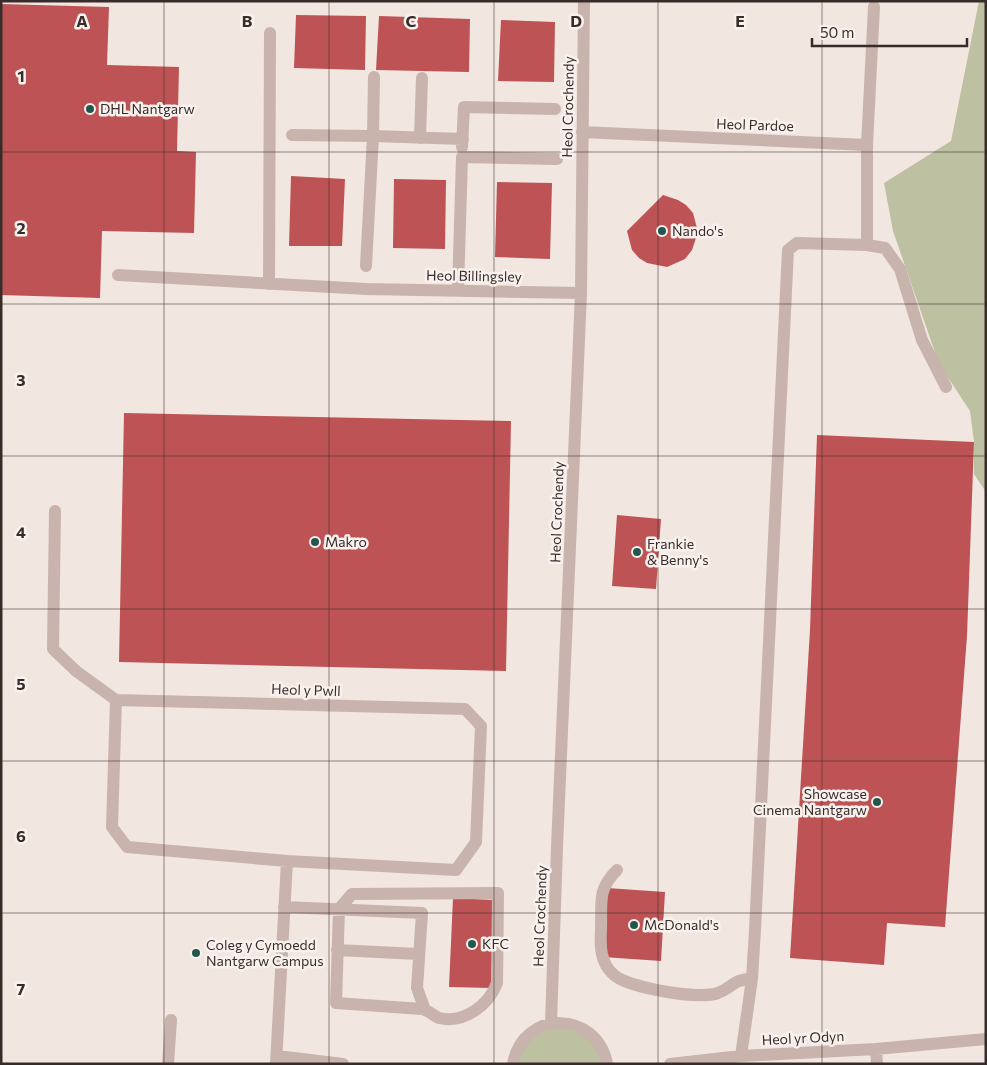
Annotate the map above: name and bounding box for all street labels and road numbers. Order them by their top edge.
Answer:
street label: Heol Crochendy [558,56,577,158]
street label: Heol Pardoe [716,115,794,134]
street label: Heol Billingsley [426,266,522,285]
street label: Heol Crochendy [546,461,567,563]
street label: Heol y Pwll [271,680,341,699]
street label: Heol Crochendy [529,865,550,967]
street label: Heol yr Odyn [761,1027,845,1048]

